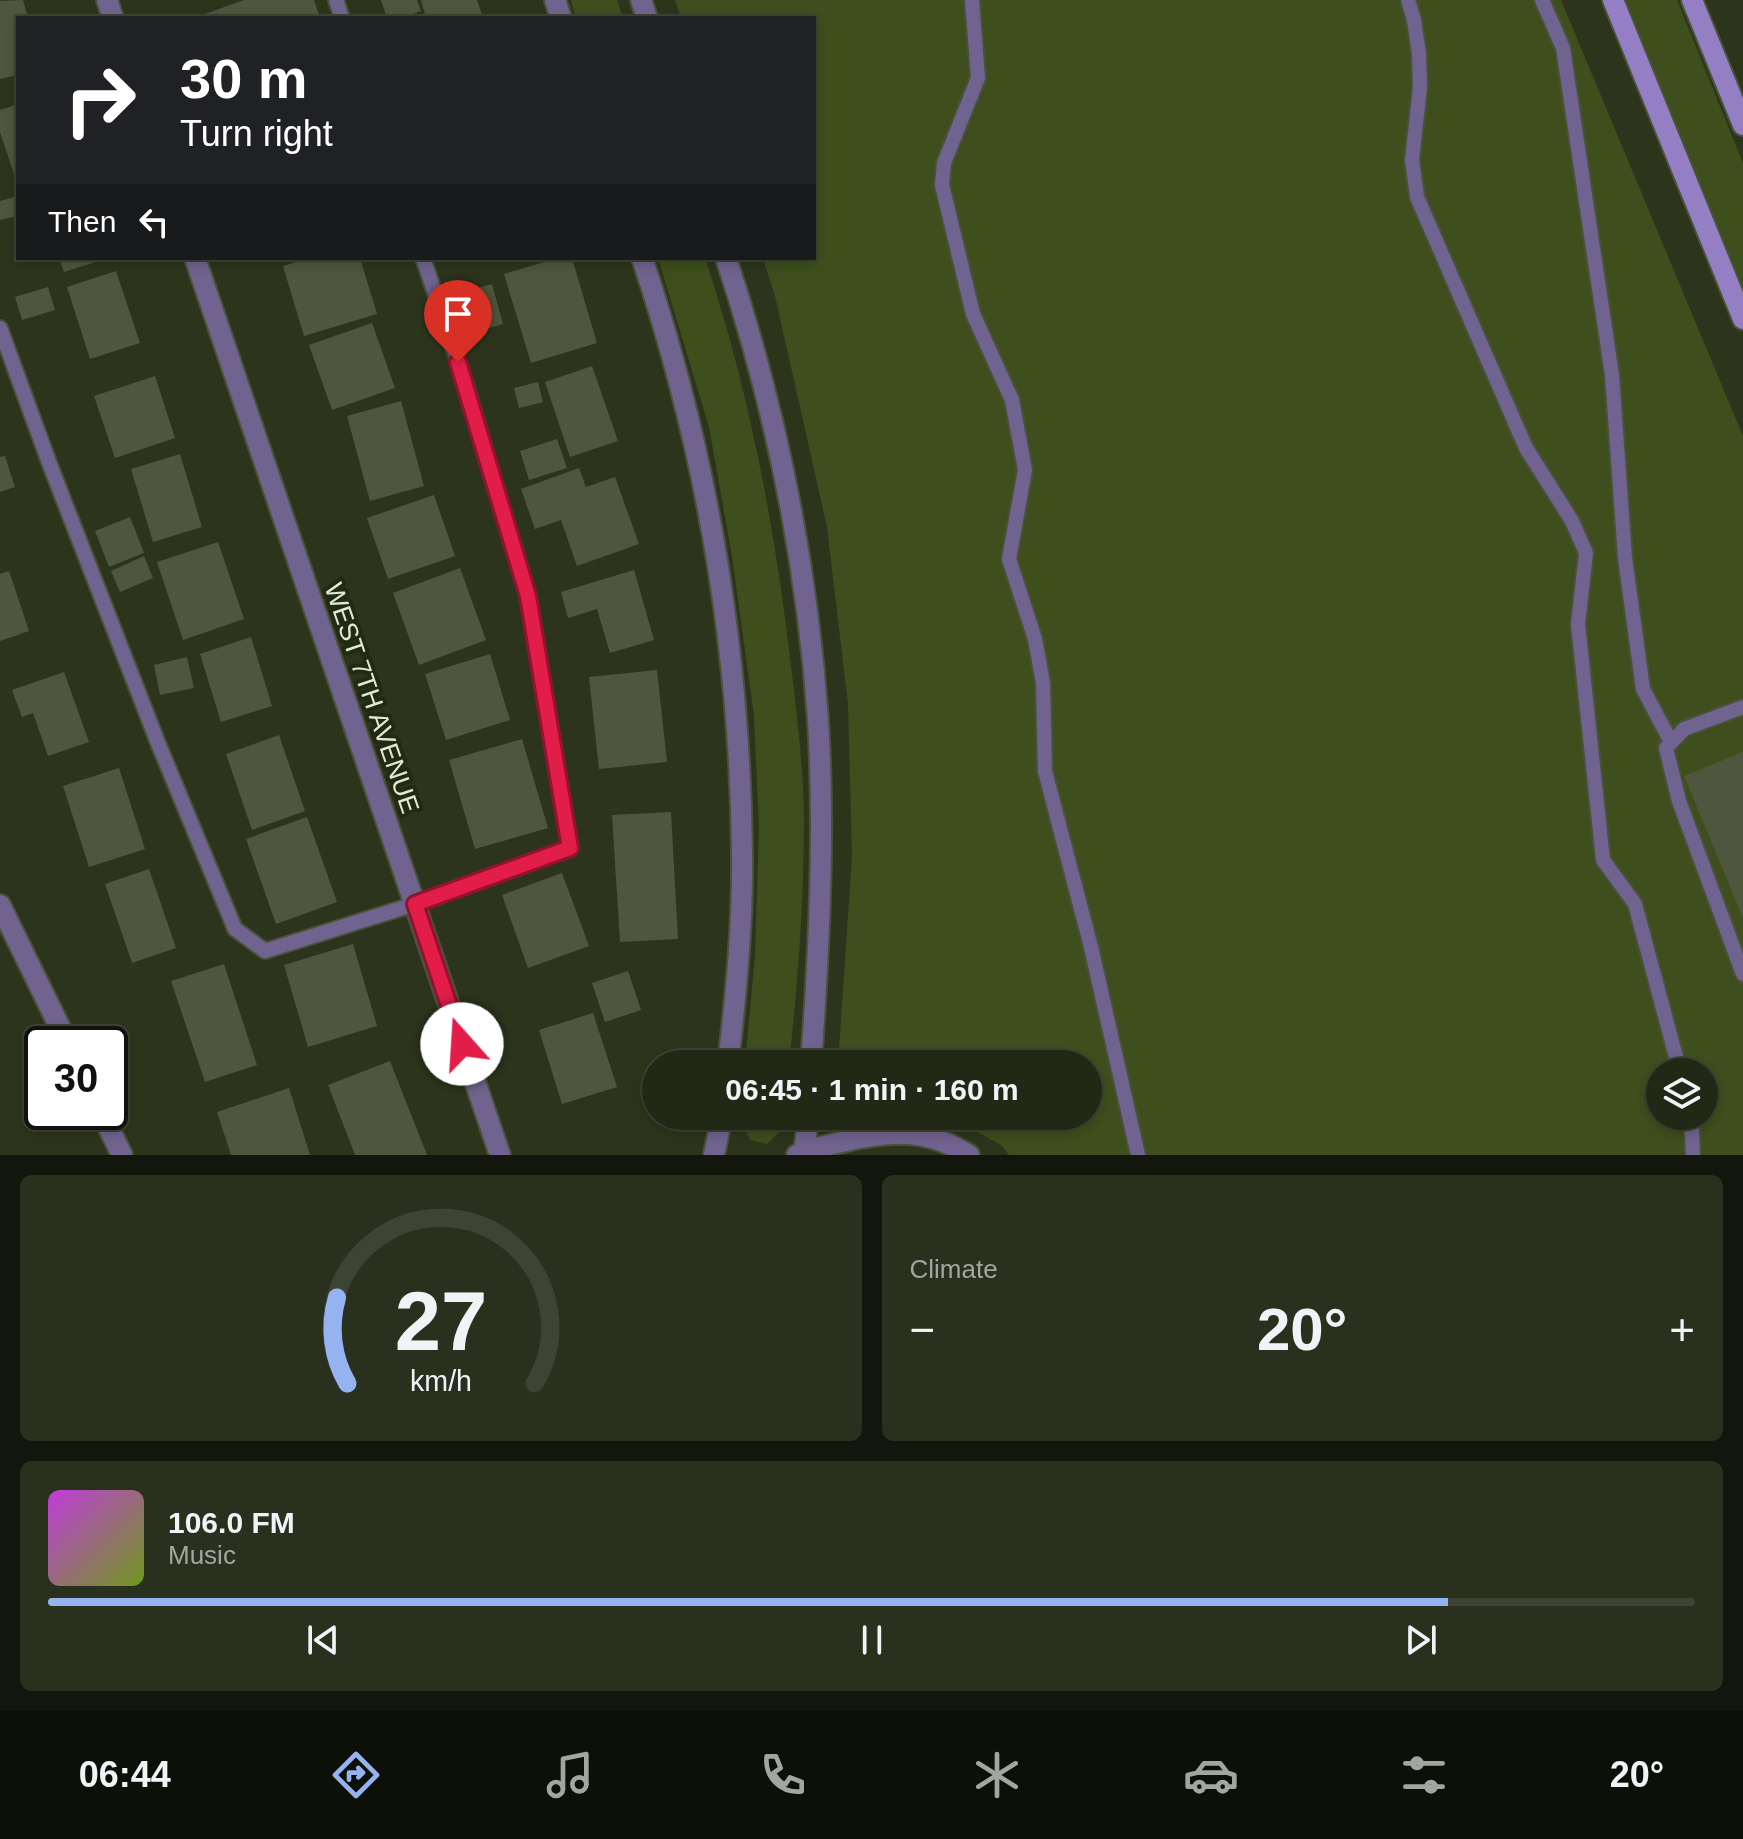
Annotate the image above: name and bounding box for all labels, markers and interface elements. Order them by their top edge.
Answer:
text: 30 m [180,47,308,110]
icon: right [48,48,152,152]
text: Turn right [180,113,333,154]
icon: left [132,200,176,244]
text: Then [48,205,116,238]
pin [424,280,492,362]
icon: arrive [436,292,480,336]
street label: WEST 7TH AVENUE [318,579,426,817]
position arrow [420,1002,504,1086]
speed limit sign: 30 [24,1026,128,1130]
map controls [1646,1058,1718,1130]
button: layers [1646,1058,1718,1130]
text: 06:45 · 1 min · 160 m [725,1073,1019,1106]
text: Climate [910,1254,998,1284]
text: 27 [394,1275,487,1368]
text: 20° [1257,1296,1348,1363]
text: − [910,1305,935,1354]
text: + [1669,1305,1695,1354]
text: km/h [410,1365,472,1397]
text: 106.0 FM [168,1506,295,1539]
text: Music [168,1540,236,1570]
icon: previous [301,1618,345,1662]
icon: pause [850,1618,894,1662]
icon: next [1399,1618,1443,1662]
icon: directions [328,1747,384,1803]
icon: music [542,1747,598,1803]
icon: phone [755,1747,811,1803]
icon: climate [969,1747,1025,1803]
icon: car [1183,1747,1239,1803]
icon: filters [1396,1747,1452,1803]
text: 06:44 [79,1754,171,1795]
text: 20° [1610,1754,1664,1795]

